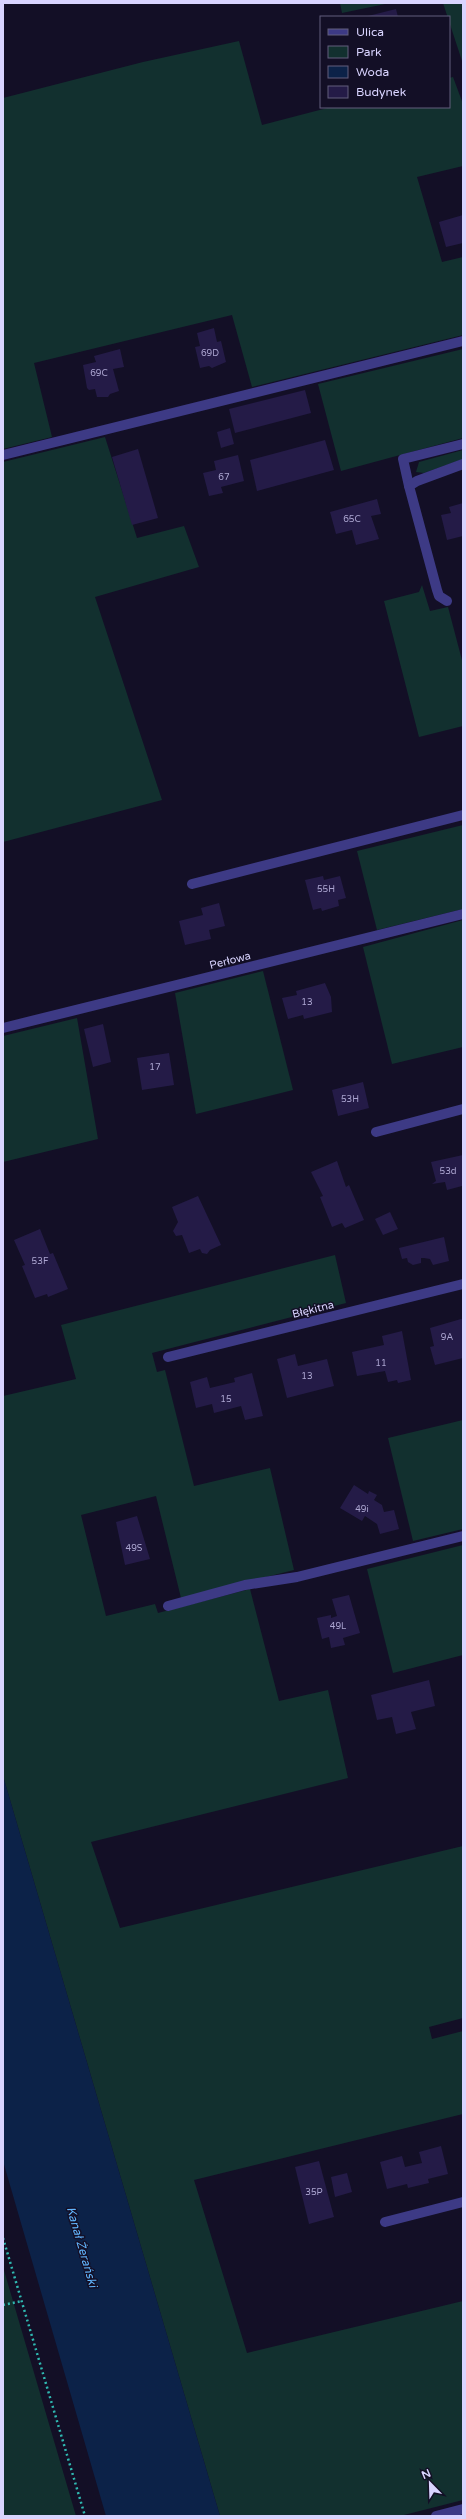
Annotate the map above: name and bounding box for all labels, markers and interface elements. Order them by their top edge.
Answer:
legend [320,16,450,108]
text: Ulica [356,25,384,39]
text: Park [356,45,382,59]
text: Woda [356,65,389,79]
text: Budynek [356,85,407,99]
house number: 69D [201,348,219,359]
house number: 69C [90,368,108,379]
house number: 67 [218,472,230,483]
house number: 65C [343,514,361,525]
house number: 55H [317,884,335,895]
street label: Perłowa [208,949,252,972]
house number: 13 [301,997,313,1008]
house number: 17 [149,1062,161,1073]
house number: 53H [341,1094,359,1105]
house number: 53d [440,1166,456,1177]
house number: 53F [32,1256,49,1267]
street label: Błękitna [291,1298,335,1321]
house number: 9A [441,1332,453,1343]
house number: 11 [375,1358,387,1369]
house number: 13 [301,1371,313,1382]
house number: 15 [220,1394,232,1405]
house number: 49i [355,1504,369,1515]
house number: 49S [126,1543,143,1554]
house number: 49L [330,1621,347,1632]
house number: 35P [305,2187,323,2198]
water label: Kanał Żerański [64,2205,101,2291]
north arrow [410,2463,450,2503]
text: N [420,2467,433,2482]

